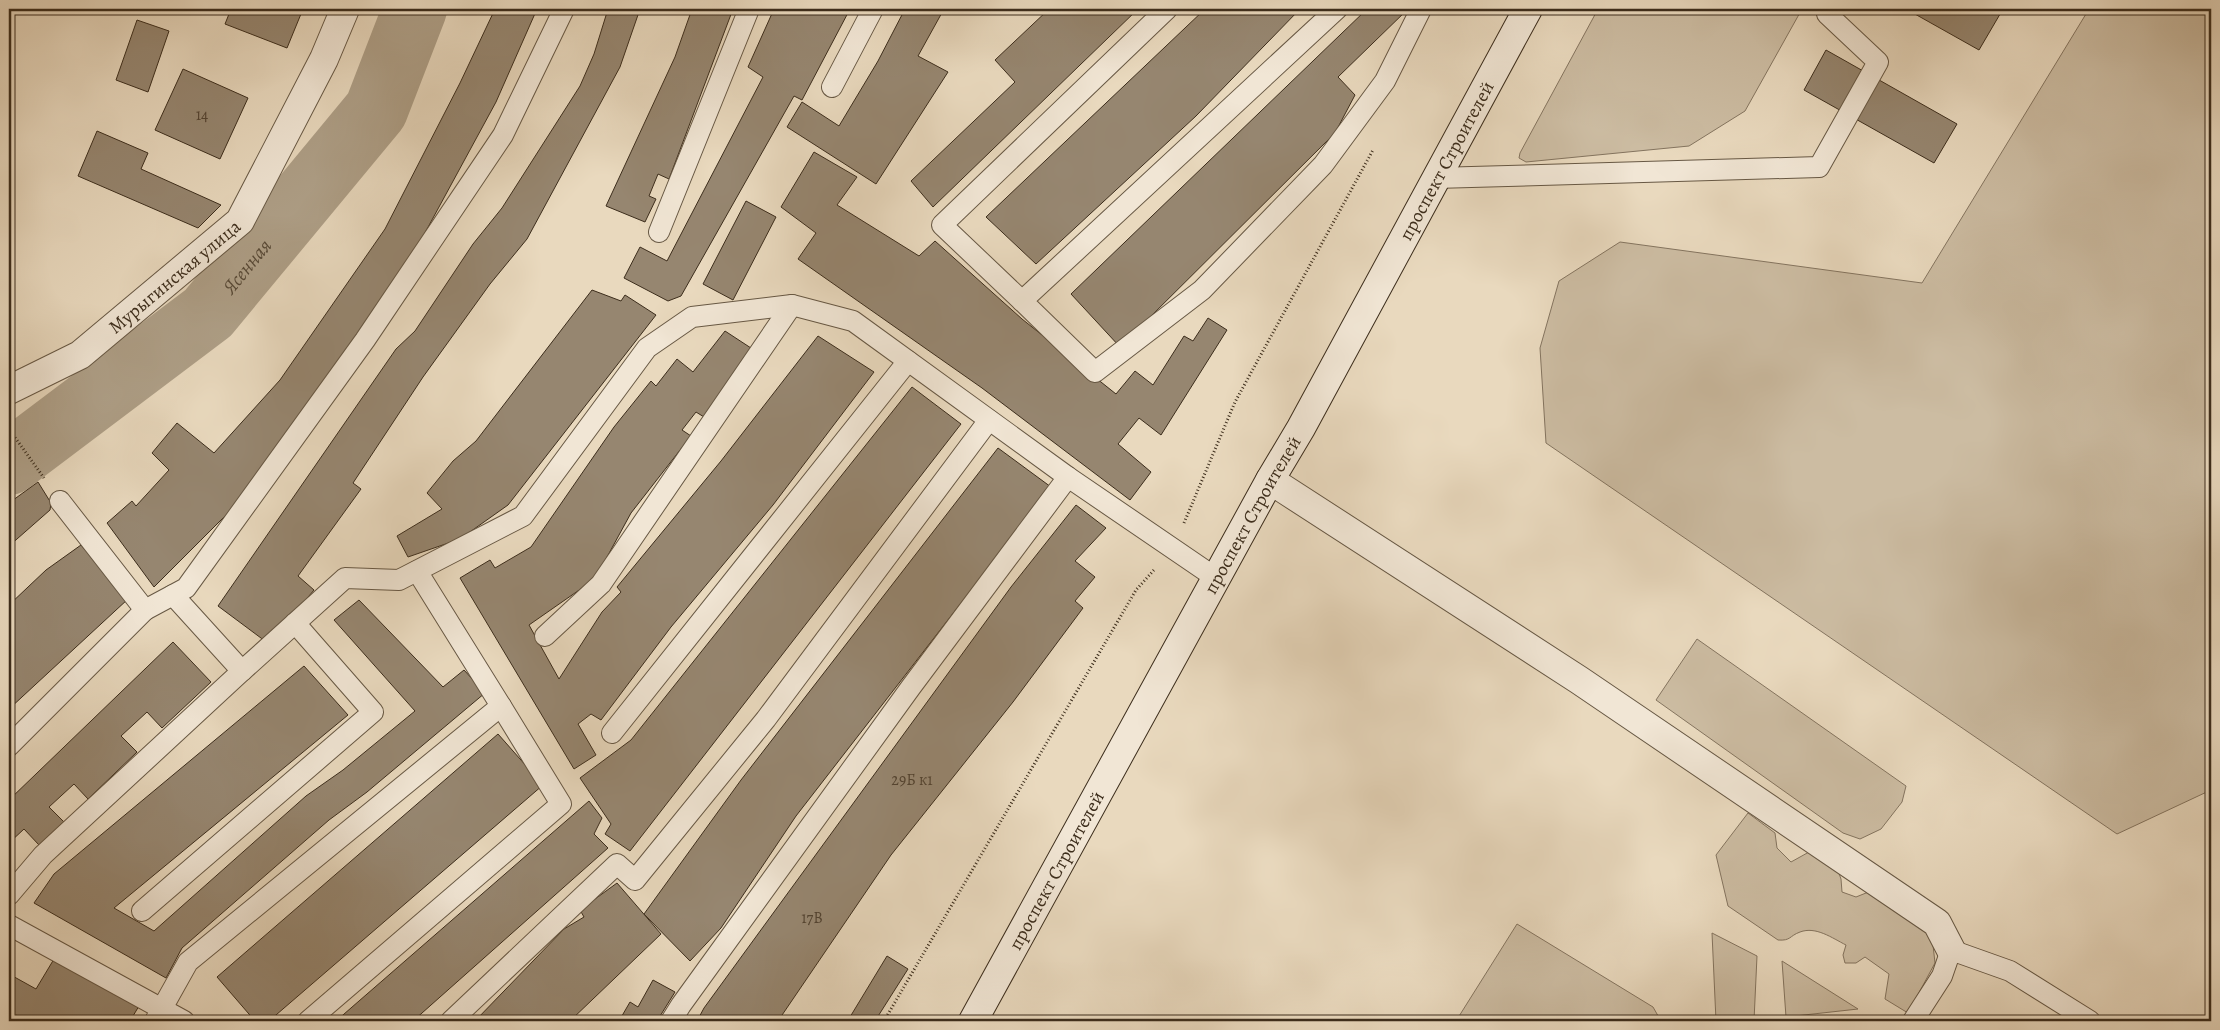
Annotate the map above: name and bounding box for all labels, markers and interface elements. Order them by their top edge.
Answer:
street label: проспект Строителей [1393,77,1501,245]
house number: 14 [196,104,208,126]
street label: Мурыгинская улица [103,214,247,340]
water label: Ясенная [216,233,278,301]
street label: проспект Строителей [1198,431,1307,599]
house number: 29Б к1 [891,769,933,791]
street label: проспект Строителей [1002,787,1111,955]
house number: 17В [801,907,823,929]

